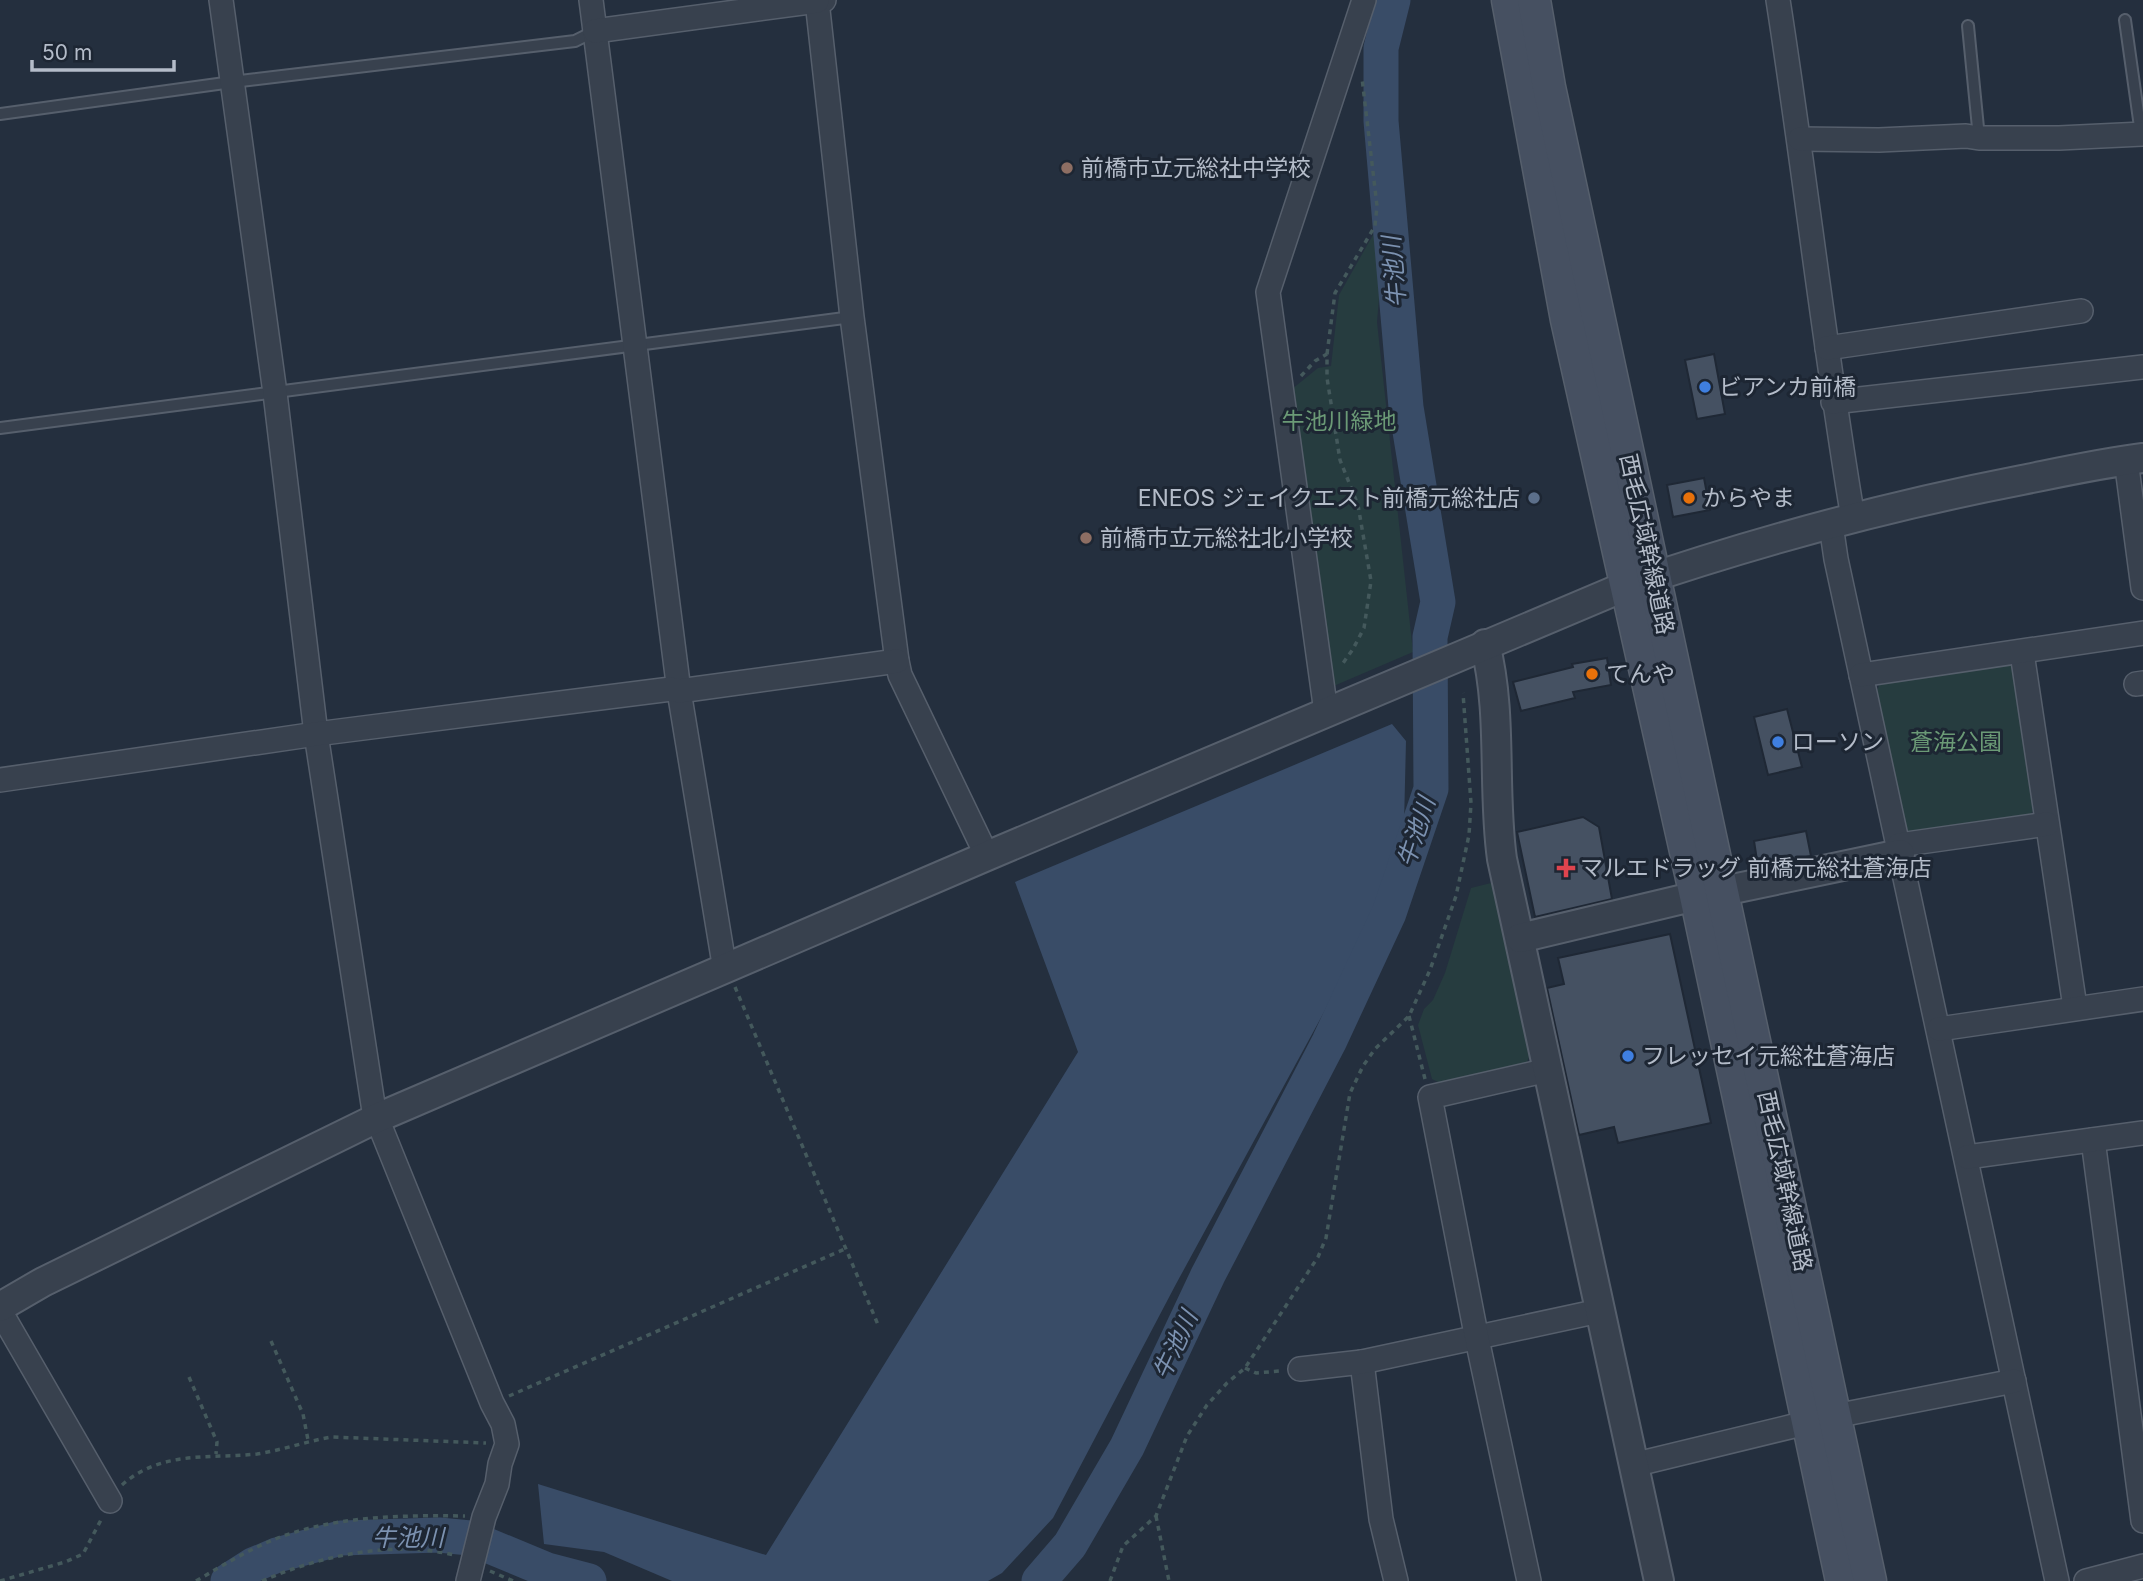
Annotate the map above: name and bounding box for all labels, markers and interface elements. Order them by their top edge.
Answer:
scale bar [32,28,173,72]
text: 50 m [42,40,92,65]
place label: 前橋市立元総社中学校 [1081,154,1311,182]
marker: 前橋市立元総社中学校 [1059,160,1075,176]
water label: 牛池川 [1376,232,1412,309]
place label: ビアンカ前橋 [1719,373,1856,401]
marker: ビアンカ前橋 [1697,379,1713,395]
park label: 牛池川緑地 [1282,407,1397,435]
street label: 西毛広域幹線道路 [1614,451,1680,637]
place label: ENEOS ジェイクエスト前橋元総社店 [1138,484,1520,512]
place label: からやま [1703,484,1795,512]
marker: ENEOS ジェイクエスト前橋元総社店 [1526,490,1542,506]
marker: からやま [1681,490,1697,506]
place label: 前橋市立元総社北小学校 [1100,524,1353,552]
marker: 前橋市立元総社北小学校 [1078,530,1094,546]
place label: てんや [1606,660,1675,688]
marker: てんや [1584,666,1600,682]
place label: ローソン [1792,728,1884,756]
park label: 蒼海公園 [1910,728,2002,756]
marker: ローソン [1770,734,1786,750]
water label: 牛池川 [1391,790,1442,871]
place label: マルエドラッグ 前橋元総社蒼海店 [1580,854,1931,882]
marker: マルエドラッグ 前橋元総社蒼海店 [1558,860,1574,876]
place label: フレッセイ元総社蒼海店 [1642,1042,1895,1070]
marker: フレッセイ元総社蒼海店 [1620,1048,1636,1064]
street label: 西毛広域幹線道路 [1752,1088,1818,1274]
water label: 牛池川 [1147,1304,1205,1384]
water label: 牛池川 [372,1523,447,1552]

